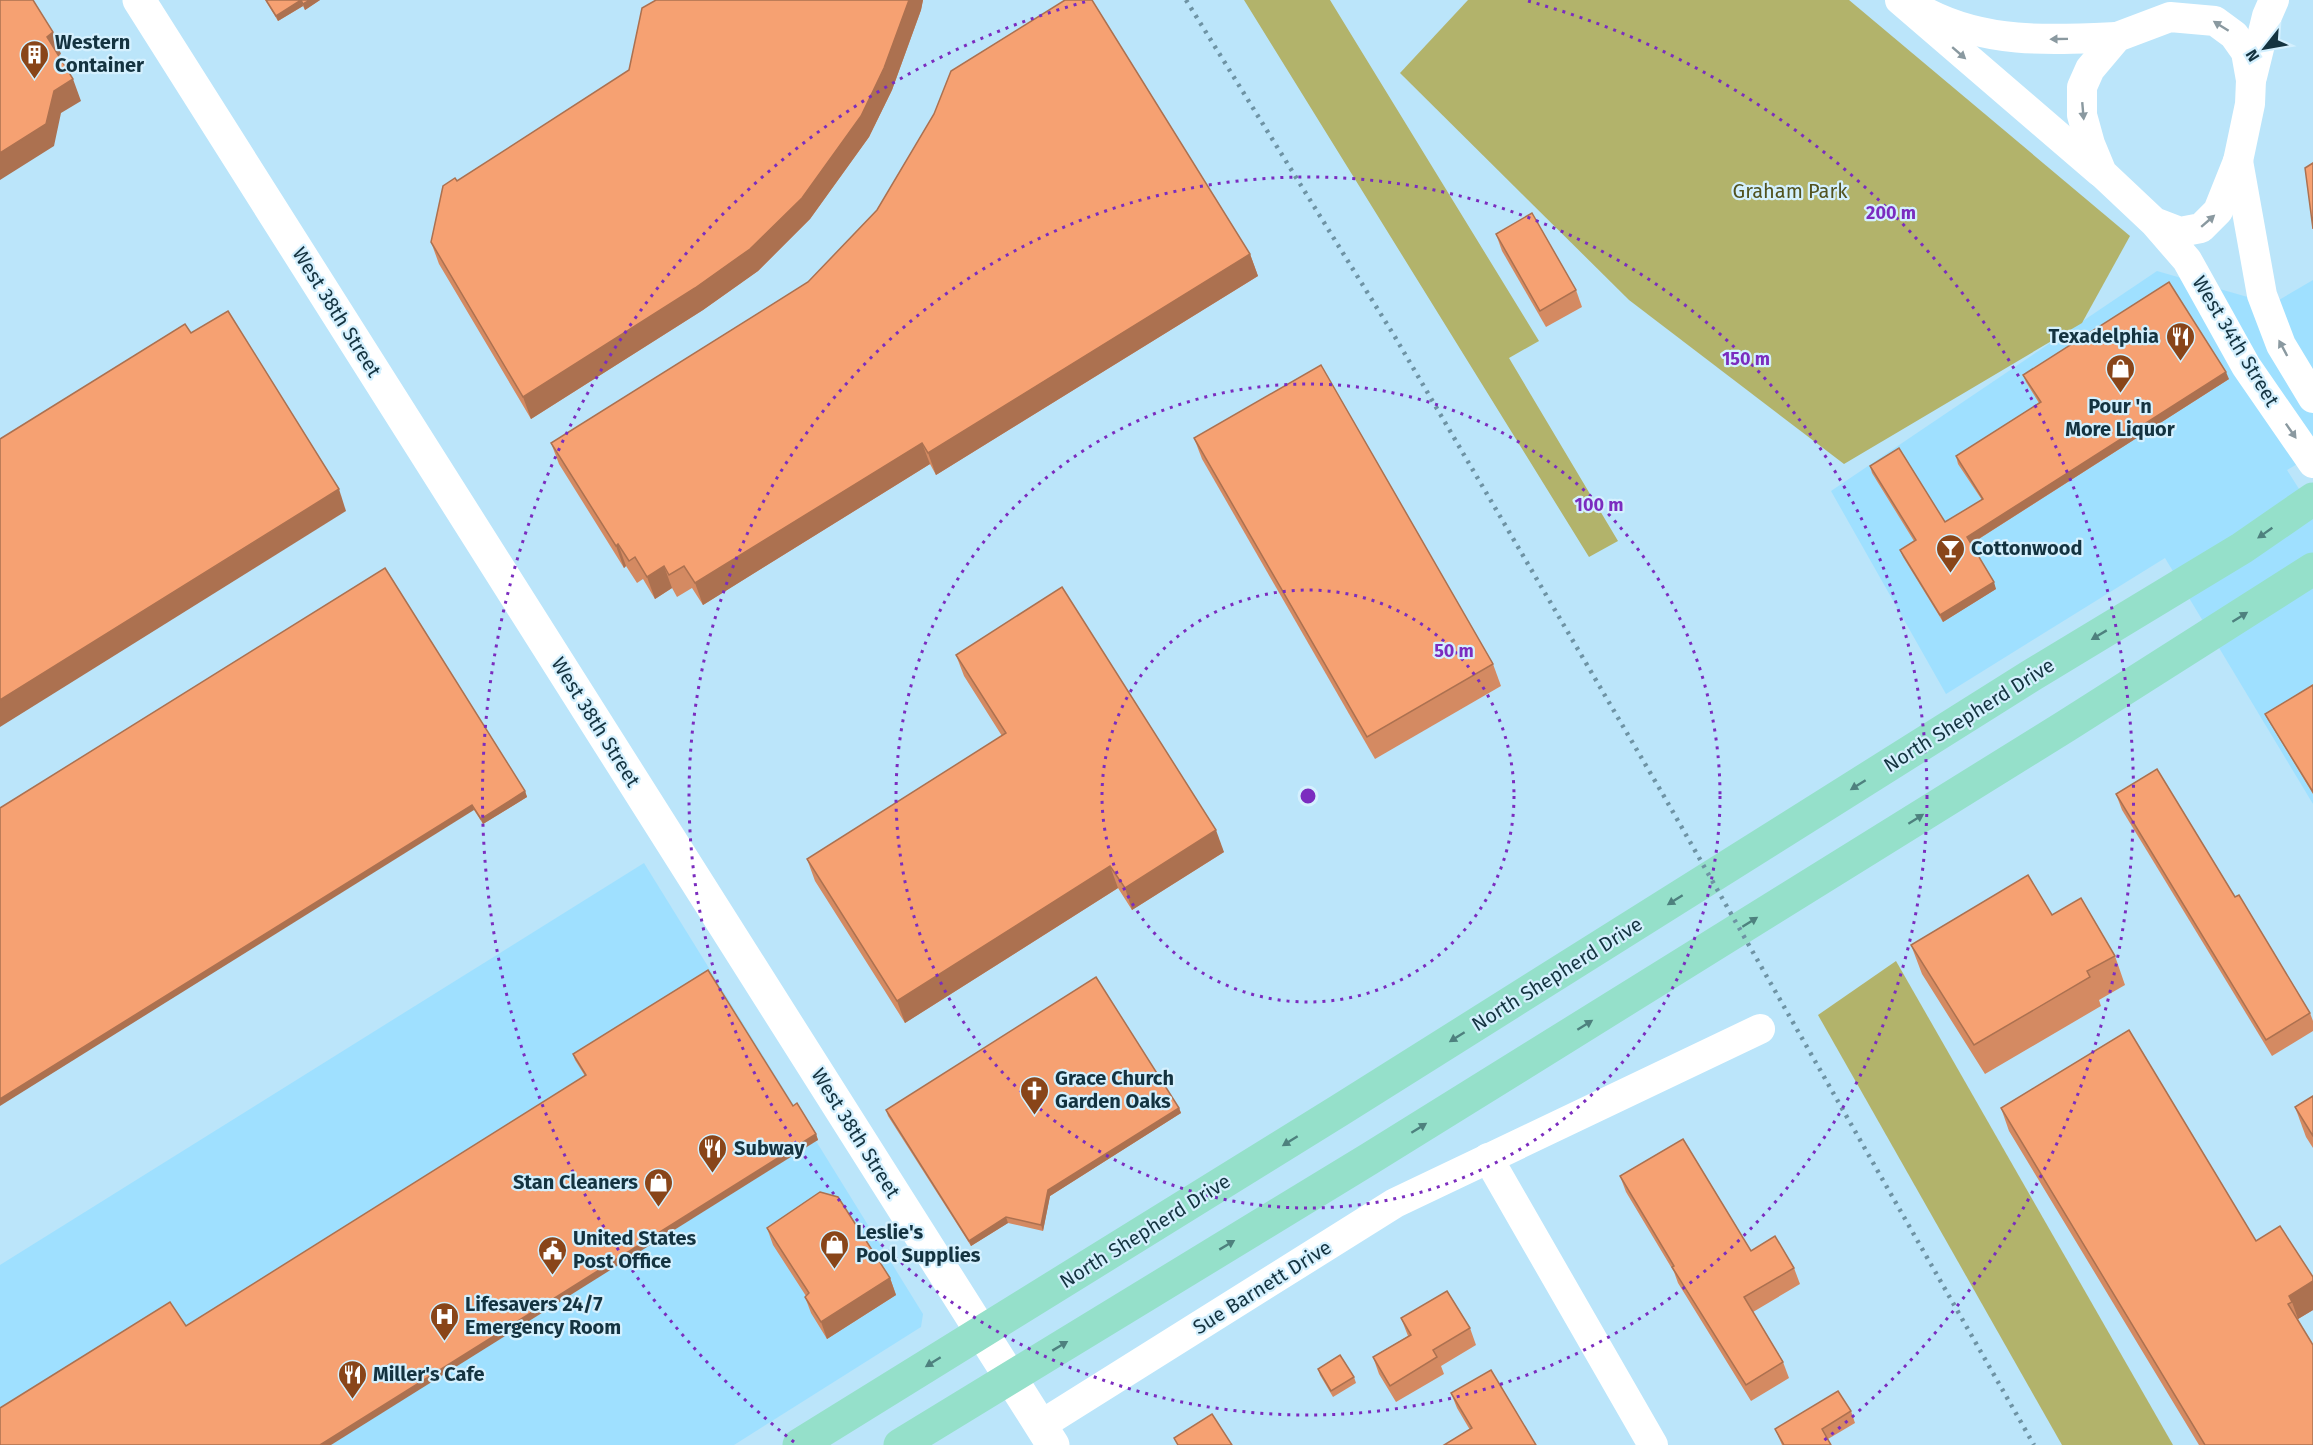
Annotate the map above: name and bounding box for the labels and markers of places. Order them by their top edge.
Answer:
place label: Western Container [55,30,145,77]
building icon: Western Container [18,38,50,80]
restaurant icon: Texadelphia [2164,320,2196,362]
place label: Texadelphia [2049,324,2159,348]
shop icon: Pour 'n More Liquor [2104,352,2136,394]
place label: Pour 'n More Liquor [2065,394,2176,441]
bar icon: Cottonwood [1934,532,1966,574]
place label: Cottonwood [1971,536,2082,560]
centre of rings [1298,786,1318,806]
place label: Grace Church Garden Oaks [1055,1066,1174,1113]
church icon: Grace Church Garden Oaks [1018,1074,1050,1116]
restaurant icon: Subway [697,1132,729,1174]
place label: Subway [734,1136,805,1160]
shop icon: Stan Cleaners [643,1166,675,1208]
place label: Stan Cleaners [513,1170,638,1194]
place label: Leslie's Pool Supplies [856,1220,981,1267]
place label: United States Post Office [573,1226,697,1273]
shop icon: Leslie's Pool Supplies [819,1228,851,1270]
public building icon: United States Post Office [536,1234,568,1276]
place label: Lifesavers 24/7 Emergency Room [465,1292,621,1339]
hospital icon: Lifesavers 24/7 Emergency Room [428,1300,460,1342]
restaurant icon: Miller's Cafe [336,1358,368,1400]
place label: Miller's Cafe [373,1362,485,1386]

